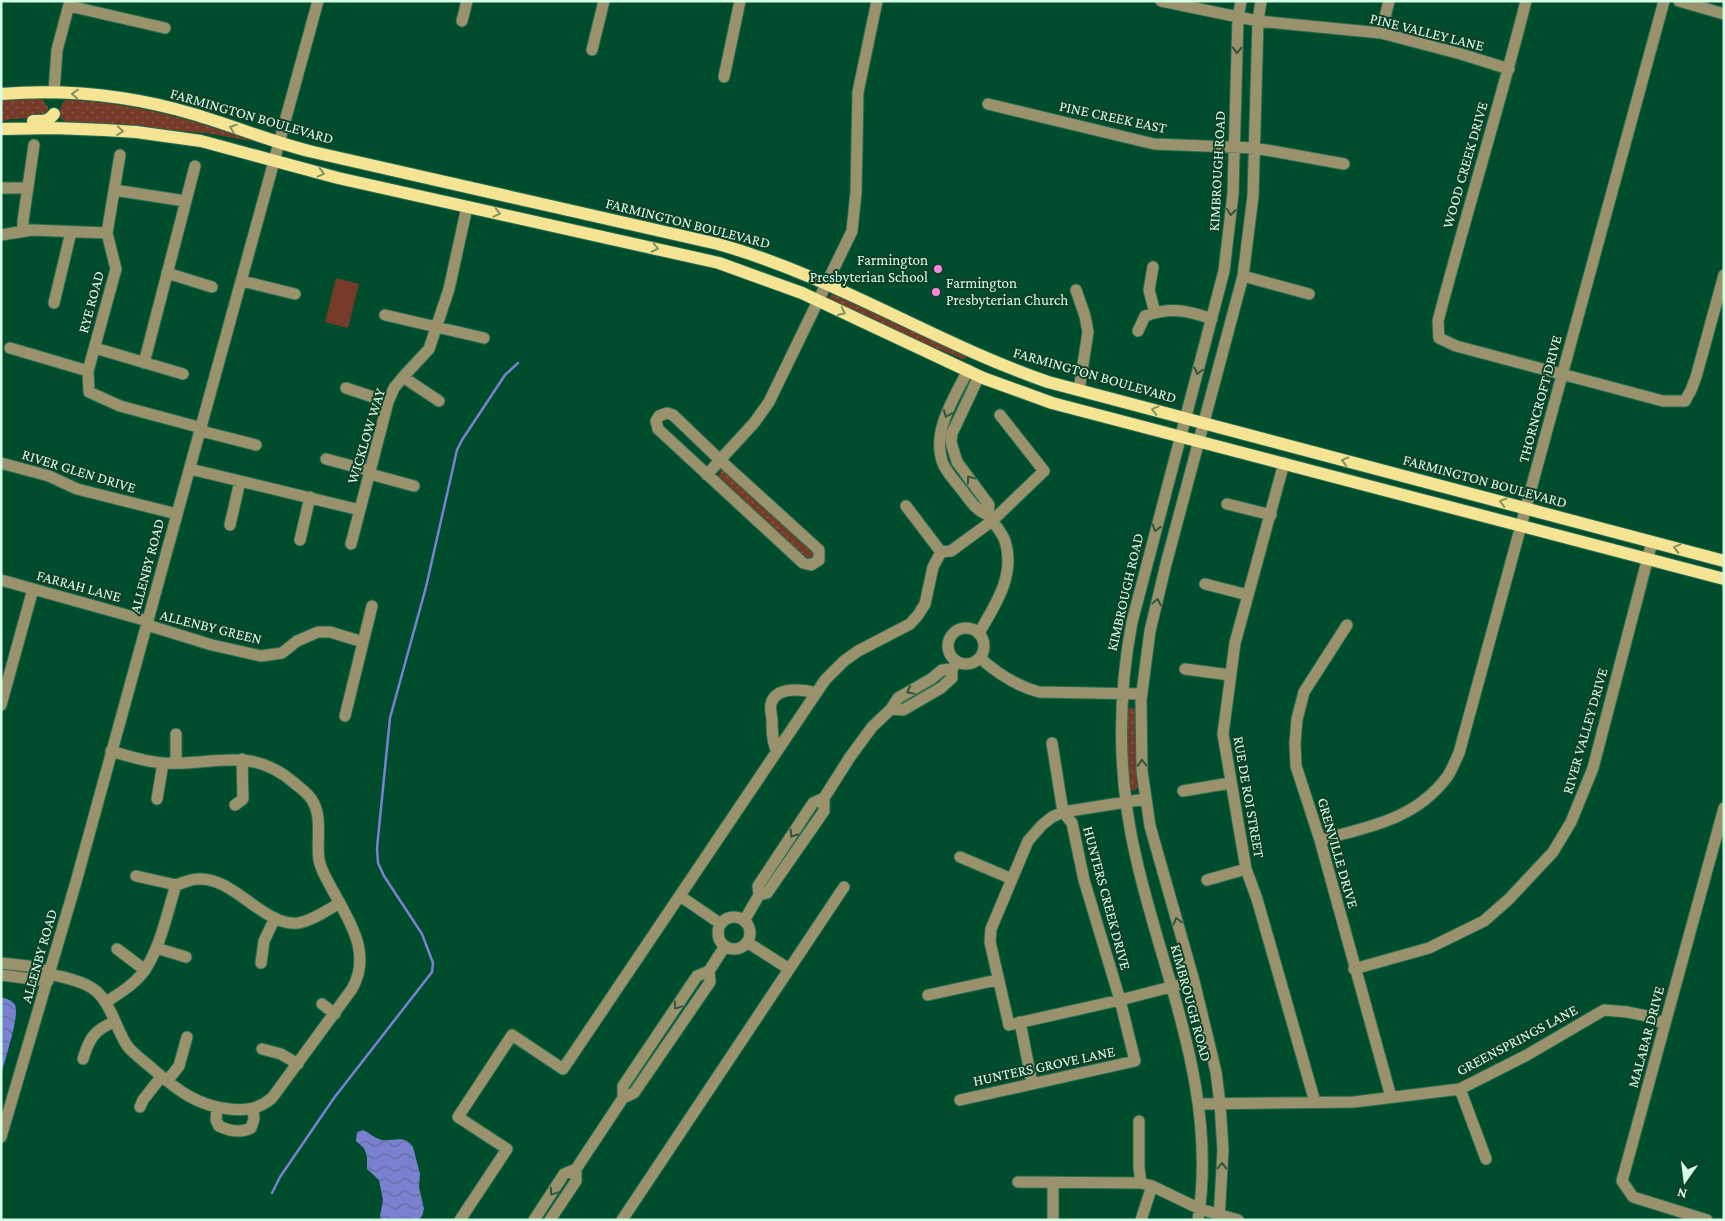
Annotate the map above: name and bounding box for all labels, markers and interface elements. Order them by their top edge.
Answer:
street label: PINE VALLEY LANE [1368,10,1486,54]
one-way arrow [1231,46,1242,54]
street label: FARMINGTON BOULEVARD [168,85,336,147]
one-way arrow [70,88,78,99]
street label: PINE CREEK EAST [1058,98,1168,136]
street label: WOOD CREEK DRIVE [1439,100,1491,230]
street label: KIMBROUGH ROAD [1206,110,1228,232]
one-way arrow [229,124,238,134]
one-way arrow [116,125,124,136]
one-way arrow [317,167,326,178]
street label: FARMINGTON BOULEVARD [604,195,772,251]
one-way arrow [492,207,501,218]
one-way arrow [1226,208,1237,216]
one-way arrow [651,243,660,253]
place label: Farmington Presbyterian School [810,252,928,286]
marker: Farmington Presbyterian School [932,263,944,275]
street label: RYE ROAD [75,269,107,335]
place label: Farmington Presbyterian Church [946,275,1068,309]
marker: Farmington Presbyterian Church [930,286,942,298]
one-way arrow [836,305,845,315]
street label: THORNCROFT DRIVE [1515,334,1565,464]
street label: FARMINGTON BOULEVARD [1011,344,1179,406]
one-way arrow [1193,366,1204,375]
street label: WICKLOW WAY [344,386,388,486]
one-way arrow [1151,406,1159,416]
one-way arrow [943,410,953,418]
street label: RIVER GLEN DRIVE [20,446,138,496]
street label: FARMINGTON BOULEVARD [1401,451,1569,511]
one-way arrow [1342,456,1350,466]
one-way arrow [967,476,976,485]
one-way arrow [1498,497,1507,508]
street label: ALLENBY ROAD [127,517,167,615]
one-way arrow [1151,523,1161,531]
street label: KIMBROUGH ROAD [1104,531,1146,653]
one-way arrow [1672,543,1681,554]
street label: FARRAH LANE [35,567,123,605]
one-way arrow [1151,597,1162,606]
street label: ALLENBY GREEN [158,607,264,647]
street label: RIVER VALLEY DRIVE [1559,666,1611,796]
one-way arrow [907,685,916,695]
street label: RUE DE ROI STREET [1230,735,1268,859]
one-way arrow [1137,759,1148,767]
street label: GRENVILLE DRIVE [1315,796,1361,910]
street label: HUNTERS CREEK DRIVE [1080,824,1134,972]
one-way arrow [789,829,799,838]
street label: ALLENBY ROAD [18,907,60,1005]
one-way arrow [1172,918,1182,926]
street label: KIMBROUGH ROAD [1168,943,1214,1063]
street label: MALABAR DRIVE [1625,985,1667,1089]
one-way arrow [674,1000,683,1010]
street label: GREENSPRINGS LANE [1454,1001,1580,1079]
street label: HUNTERS GROVE LANE [972,1043,1116,1089]
north arrow [1660,1156,1710,1206]
one-way arrow [1217,1161,1228,1169]
text: N [1675,1185,1688,1203]
one-way arrow [550,1186,559,1195]

